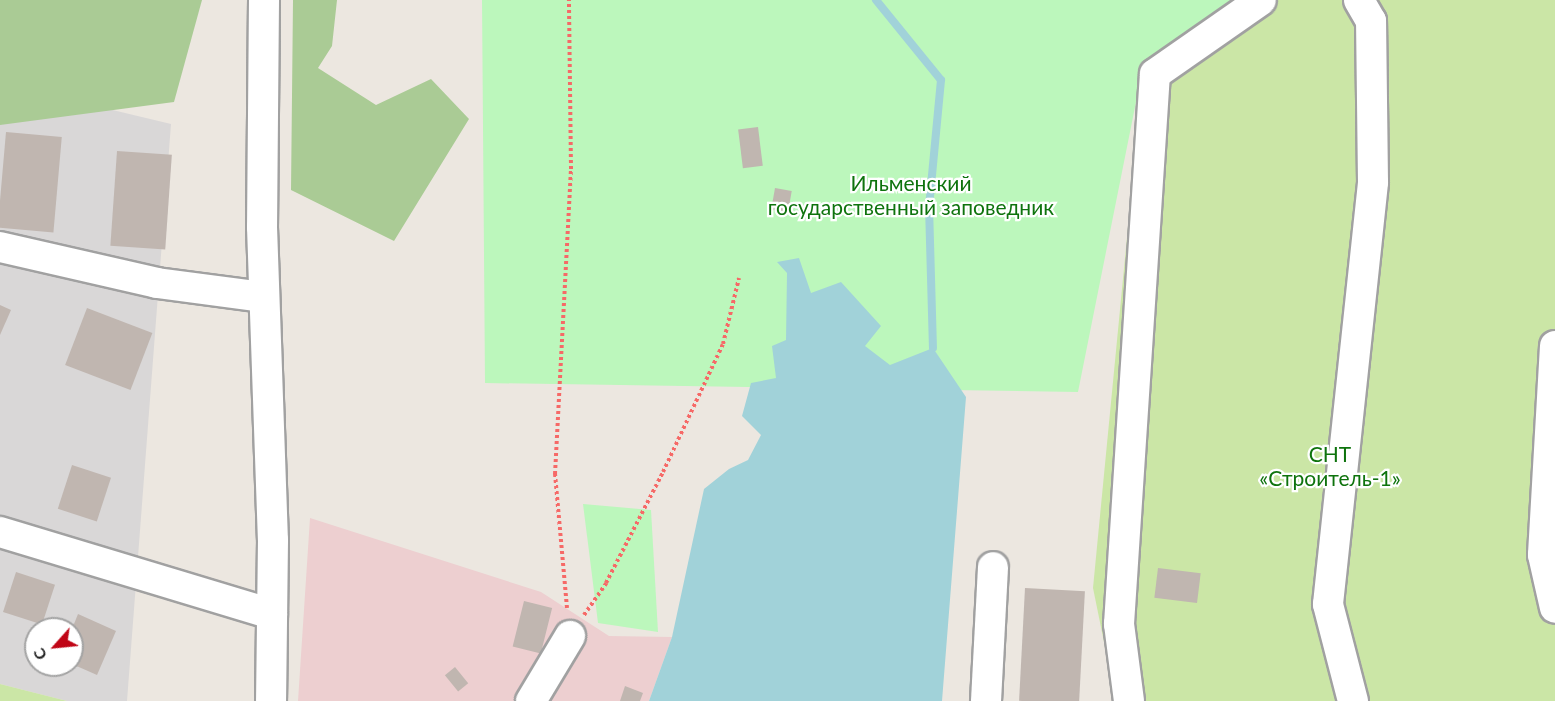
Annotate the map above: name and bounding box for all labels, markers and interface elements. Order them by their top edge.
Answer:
park label: Ильменский государственный заповедник [768,170,1054,220]
park label: СНТ «Строитель-1» [1259,441,1401,491]
north arrow [24,617,84,677]
text: С [28,645,50,664]

